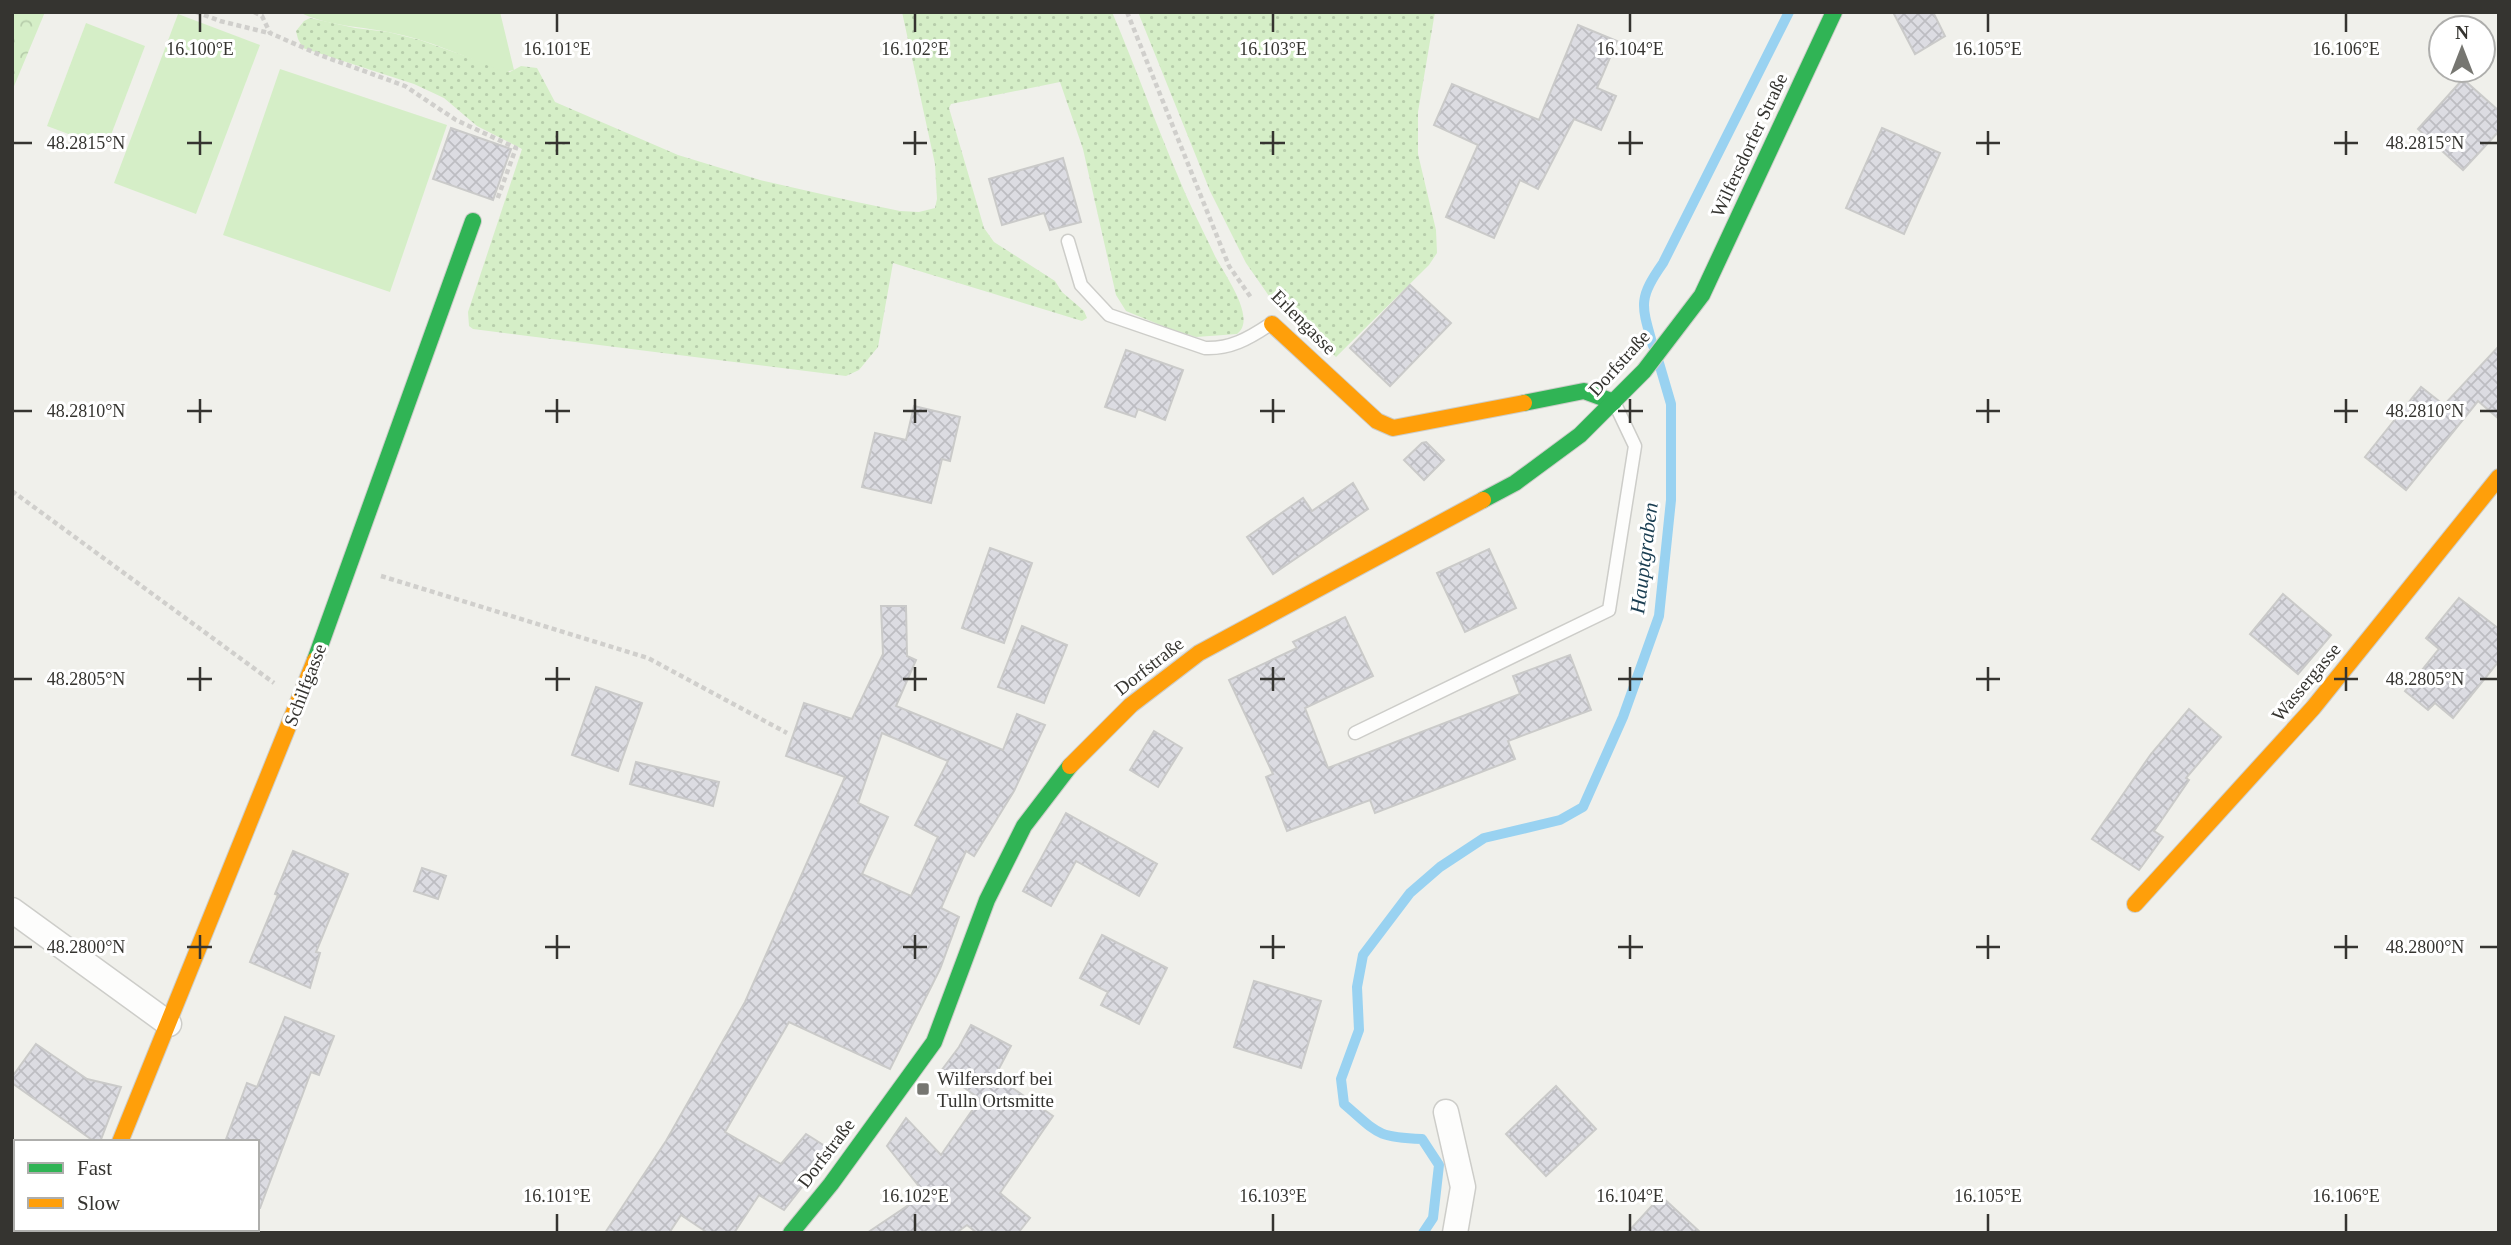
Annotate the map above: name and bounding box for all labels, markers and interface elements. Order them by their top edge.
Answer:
north arrow [2427,14,2497,84]
text: N [2455,22,2469,43]
text: 16.100°E [166,39,234,59]
text: 16.101°E [523,39,591,59]
text: 16.102°E [881,39,949,59]
text: 16.103°E [1239,39,1307,59]
text: 16.104°E [1596,39,1664,59]
text: 16.105°E [1954,39,2022,59]
text: 16.106°E [2312,39,2380,59]
street label: Wilfersdorfer Straße [1707,70,1791,220]
text: 48.2815°N [47,133,125,153]
text: 48.2815°N [2386,133,2464,153]
street label: Erlengasse [1267,285,1341,359]
street label: Dorfstraße [1584,326,1654,400]
text: 48.2810°N [47,401,125,421]
text: 48.2810°N [2386,401,2464,421]
water label: Hauptgraben [1625,501,1663,616]
street label: Dorfstraße [1111,633,1187,699]
street label: Wassergasse [2267,639,2345,725]
street label: Schilfgasse [280,641,330,729]
text: 48.2805°N [47,669,125,689]
text: 48.2805°N [2386,669,2464,689]
text: 48.2800°N [47,937,125,957]
text: 48.2800°N [2386,937,2464,957]
place label: Wilfersdorf bei Tulln Ortsmitte [937,1068,1054,1111]
marker: Wilfersdorf bei Tulln Ortsmitte [915,1081,931,1097]
street label: Dorfstraße [793,1114,859,1192]
legend [14,1140,259,1231]
text: Fast [77,1156,112,1180]
text: 16.101°E [523,1186,591,1206]
text: 16.102°E [881,1186,949,1206]
text: 16.103°E [1239,1186,1307,1206]
text: 16.104°E [1596,1186,1664,1206]
text: 16.105°E [1954,1186,2022,1206]
text: 16.106°E [2312,1186,2380,1206]
text: Slow [77,1191,121,1215]

